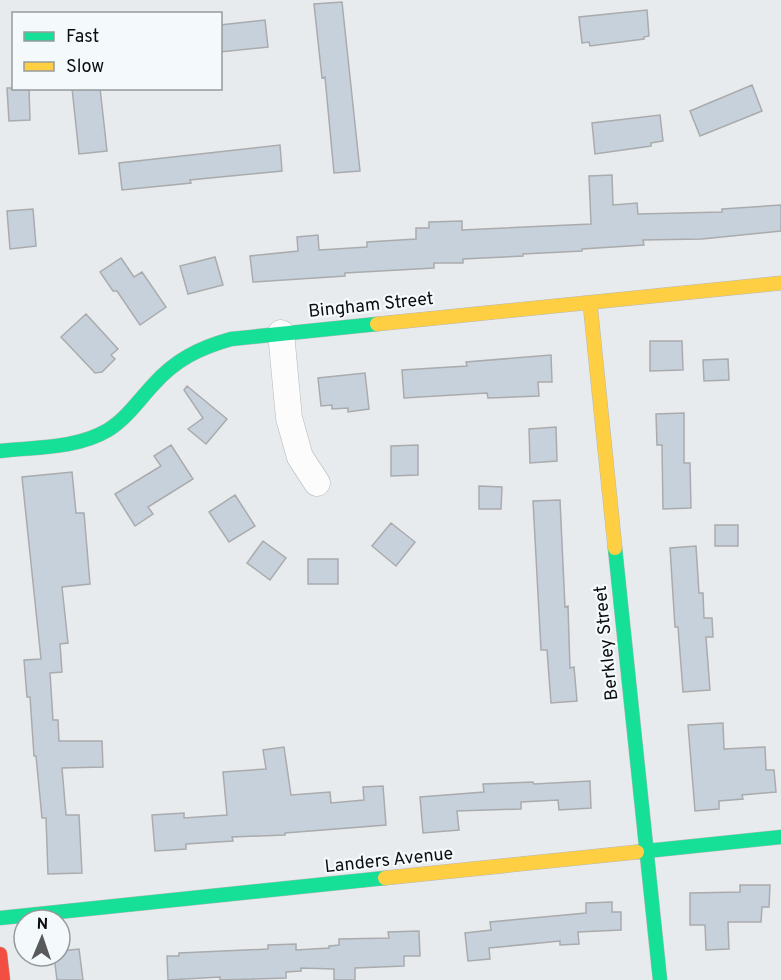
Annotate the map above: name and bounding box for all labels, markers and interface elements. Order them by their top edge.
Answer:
legend [12,12,222,90]
text: Fast [66,26,99,49]
text: Slow [66,56,104,79]
street label: Bingham Street [307,288,435,324]
street label: Berkley Street [590,584,624,702]
street label: Landers Avenue [324,843,454,879]
north arrow [12,908,72,968]
text: N [36,915,49,935]

